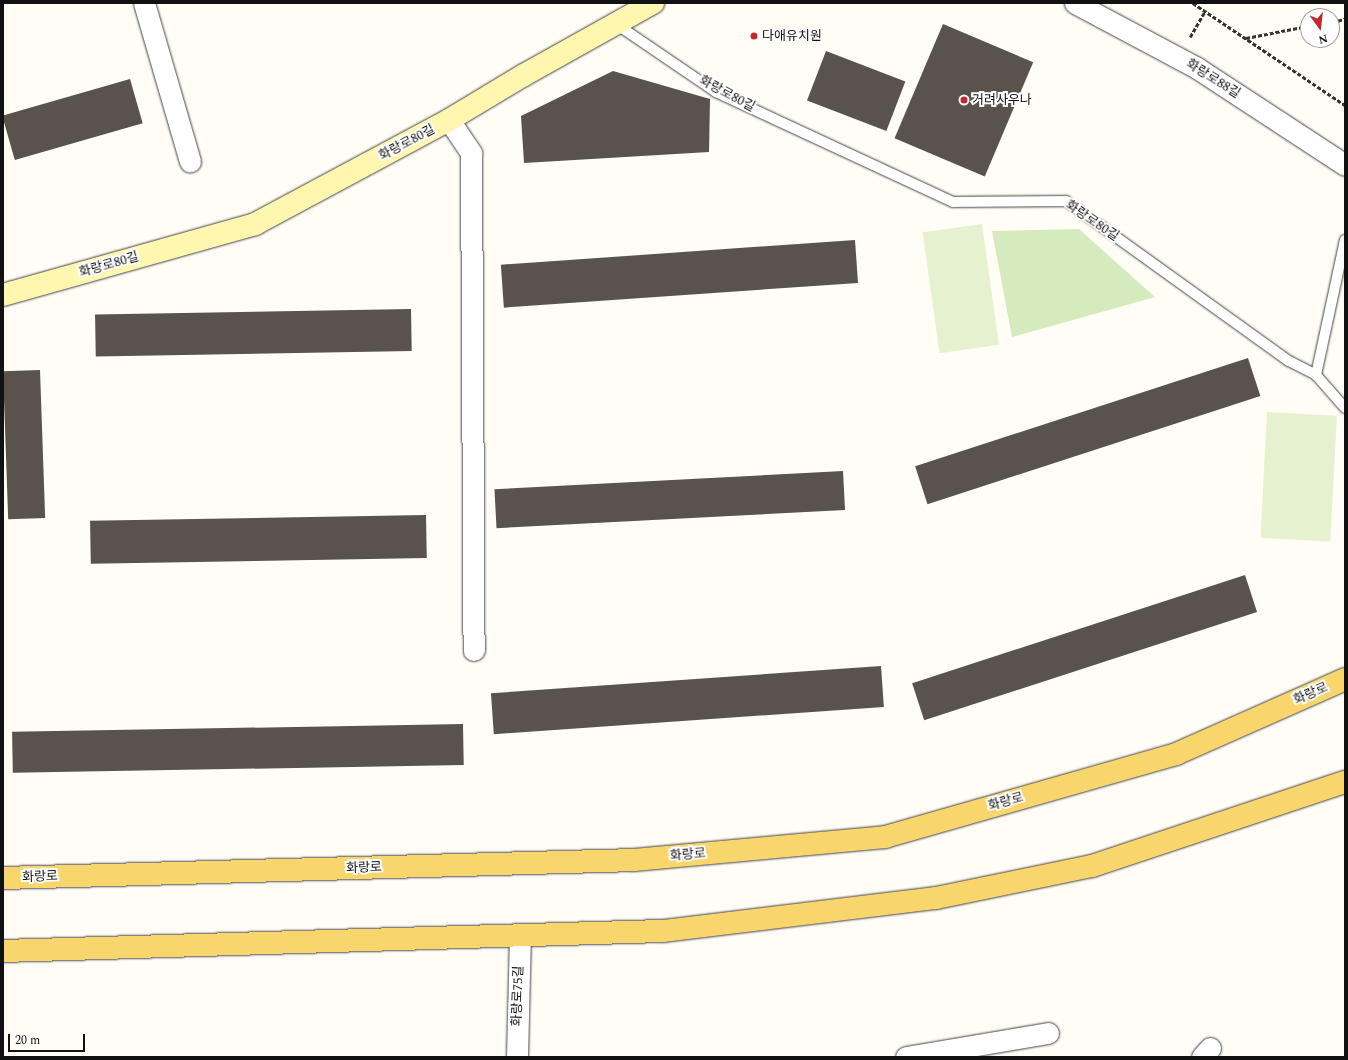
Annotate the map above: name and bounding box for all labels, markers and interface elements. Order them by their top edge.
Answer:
north arrow [1300,8,1340,48]
place label: 다애유치원 [762,28,822,44]
text: N [1316,30,1330,48]
marker: 다애유치원 [749,31,759,41]
street label: 화랑로88길 [1183,56,1243,102]
street label: 화랑로80길 [696,73,758,115]
place label: 거려사우나 [972,92,1032,108]
marker: 거려사우나 [959,95,969,105]
street label: 화랑로80길 [376,122,438,164]
street label: 화랑로80길 [1062,198,1122,244]
street label: 화랑로80길 [78,249,140,281]
street label: 화랑로 [1291,680,1331,708]
street label: 화랑로 [987,790,1025,814]
street label: 화랑로 [669,846,707,864]
street label: 화랑로 [346,860,382,876]
street label: 화랑로 [22,869,58,885]
street label: 화랑로75길 [509,965,527,1027]
scale bar [10,1026,87,1052]
text: 20 m [15,1031,40,1050]

